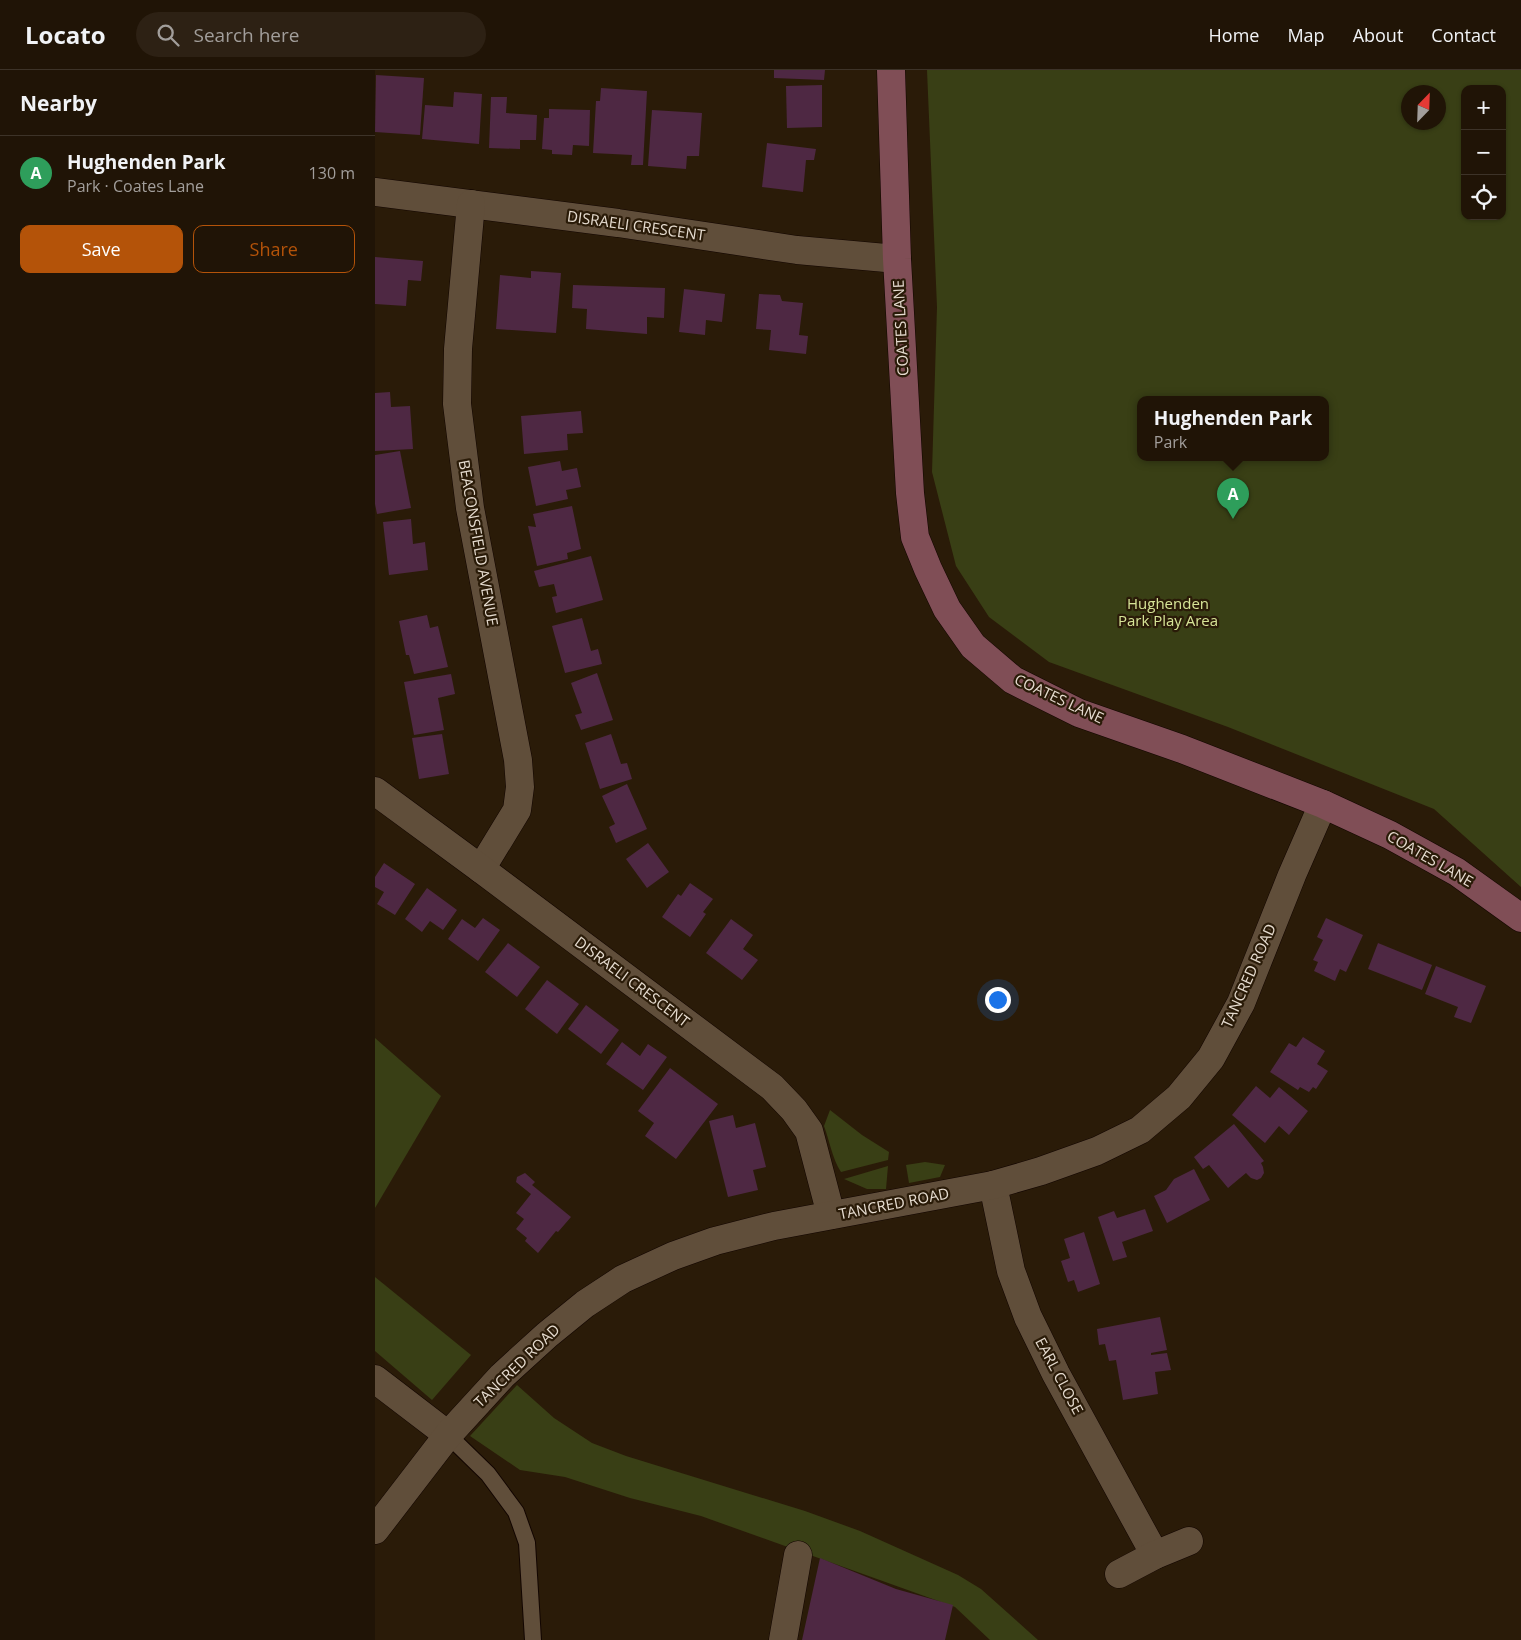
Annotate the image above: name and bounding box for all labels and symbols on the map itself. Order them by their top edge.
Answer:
north arrow [1401,85,1446,130]
street label: DISRAELI CRESCENT [566,205,707,245]
street label: COATES LANE [887,279,913,377]
street label: BEACONSFIELD AVENUE [455,458,503,627]
pin: A [1217,478,1249,519]
park label: Hughenden Park Play Area [1118,593,1218,630]
street label: COATES LANE [1012,669,1107,727]
street label: COATES LANE [1384,825,1477,891]
street label: TANCRED ROAD [1216,920,1280,1031]
street label: DISRAELI CRESCENT [571,931,695,1031]
your location [985,987,1011,1013]
street label: TANCRED ROAD [837,1183,951,1224]
street label: TANCRED ROAD [469,1319,564,1411]
street label: EARL CLOSE [1031,1334,1089,1417]

